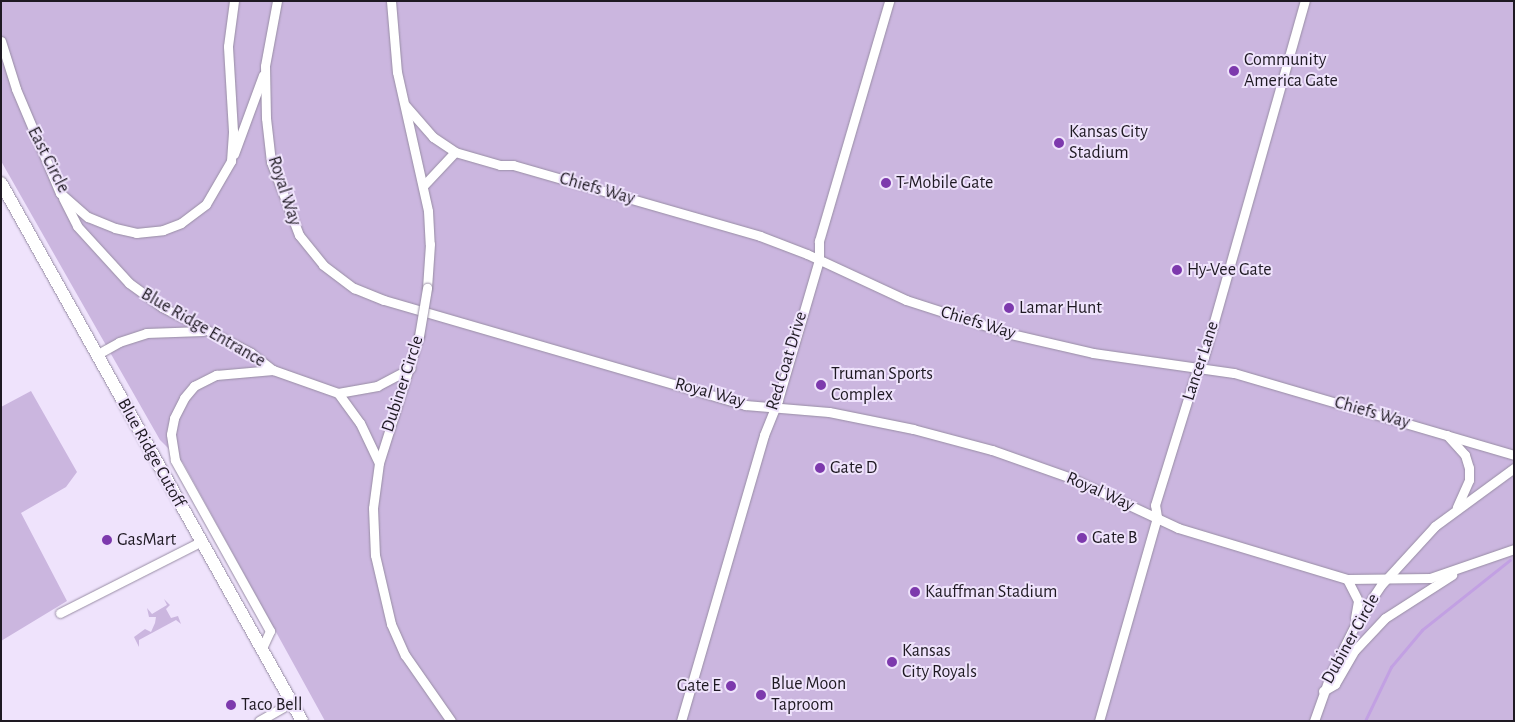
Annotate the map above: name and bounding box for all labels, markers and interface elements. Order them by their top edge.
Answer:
place label: Community America Gate [1244,50,1338,92]
marker: Community America Gate [1228,65,1240,77]
place label: Kansas City Stadium [1069,122,1148,164]
street label: East Circle [22,123,74,197]
marker: Kansas City Stadium [1053,137,1065,149]
street label: Royal Way [263,153,305,229]
street label: Chiefs Way [557,168,637,210]
place label: T-Mobile Gate [896,172,993,194]
marker: T-Mobile Gate [880,177,892,189]
place label: Hy-Vee Gate [1187,259,1272,281]
marker: Hy-Vee Gate [1171,264,1183,276]
street label: Blue Ridge Entrance [137,284,269,372]
place label: Lamar Hunt [1019,297,1102,319]
street label: Chiefs Way [938,301,1018,345]
marker: Lamar Hunt [1003,302,1015,314]
street label: Red Coat Drive [762,309,812,413]
street label: Lancer Lane [1178,319,1224,403]
street label: Dubiner Circle [377,333,429,435]
place label: Truman Sports Complex [831,364,933,406]
street label: Royal Way [672,373,748,413]
marker: Truman Sports Complex [815,379,827,391]
street label: Chiefs Way [1332,392,1412,434]
street label: Blue Ridge Cutoff [112,395,190,511]
place label: Gate D [830,457,877,479]
marker: Gate D [814,462,826,474]
street label: Royal Way [1063,468,1137,516]
place label: Gate B [1092,527,1137,549]
place label: GasMart [117,529,176,551]
marker: Gate B [1076,532,1088,544]
marker: GasMart [101,534,113,546]
place label: Kauffman Stadium [925,581,1057,603]
marker: Kauffman Stadium [909,586,921,598]
street label: Dubiner Circle [1317,590,1385,688]
place label: Kansas City Royals [902,641,977,684]
marker: Kansas City Royals [886,656,898,668]
place label: Blue Moon Taproom [771,674,846,716]
place label: Gate E [677,675,721,697]
marker: Gate E [725,680,737,692]
marker: Blue Moon Taproom [755,689,767,701]
place label: Taco Bell [241,694,302,716]
marker: Taco Bell [225,699,237,711]

